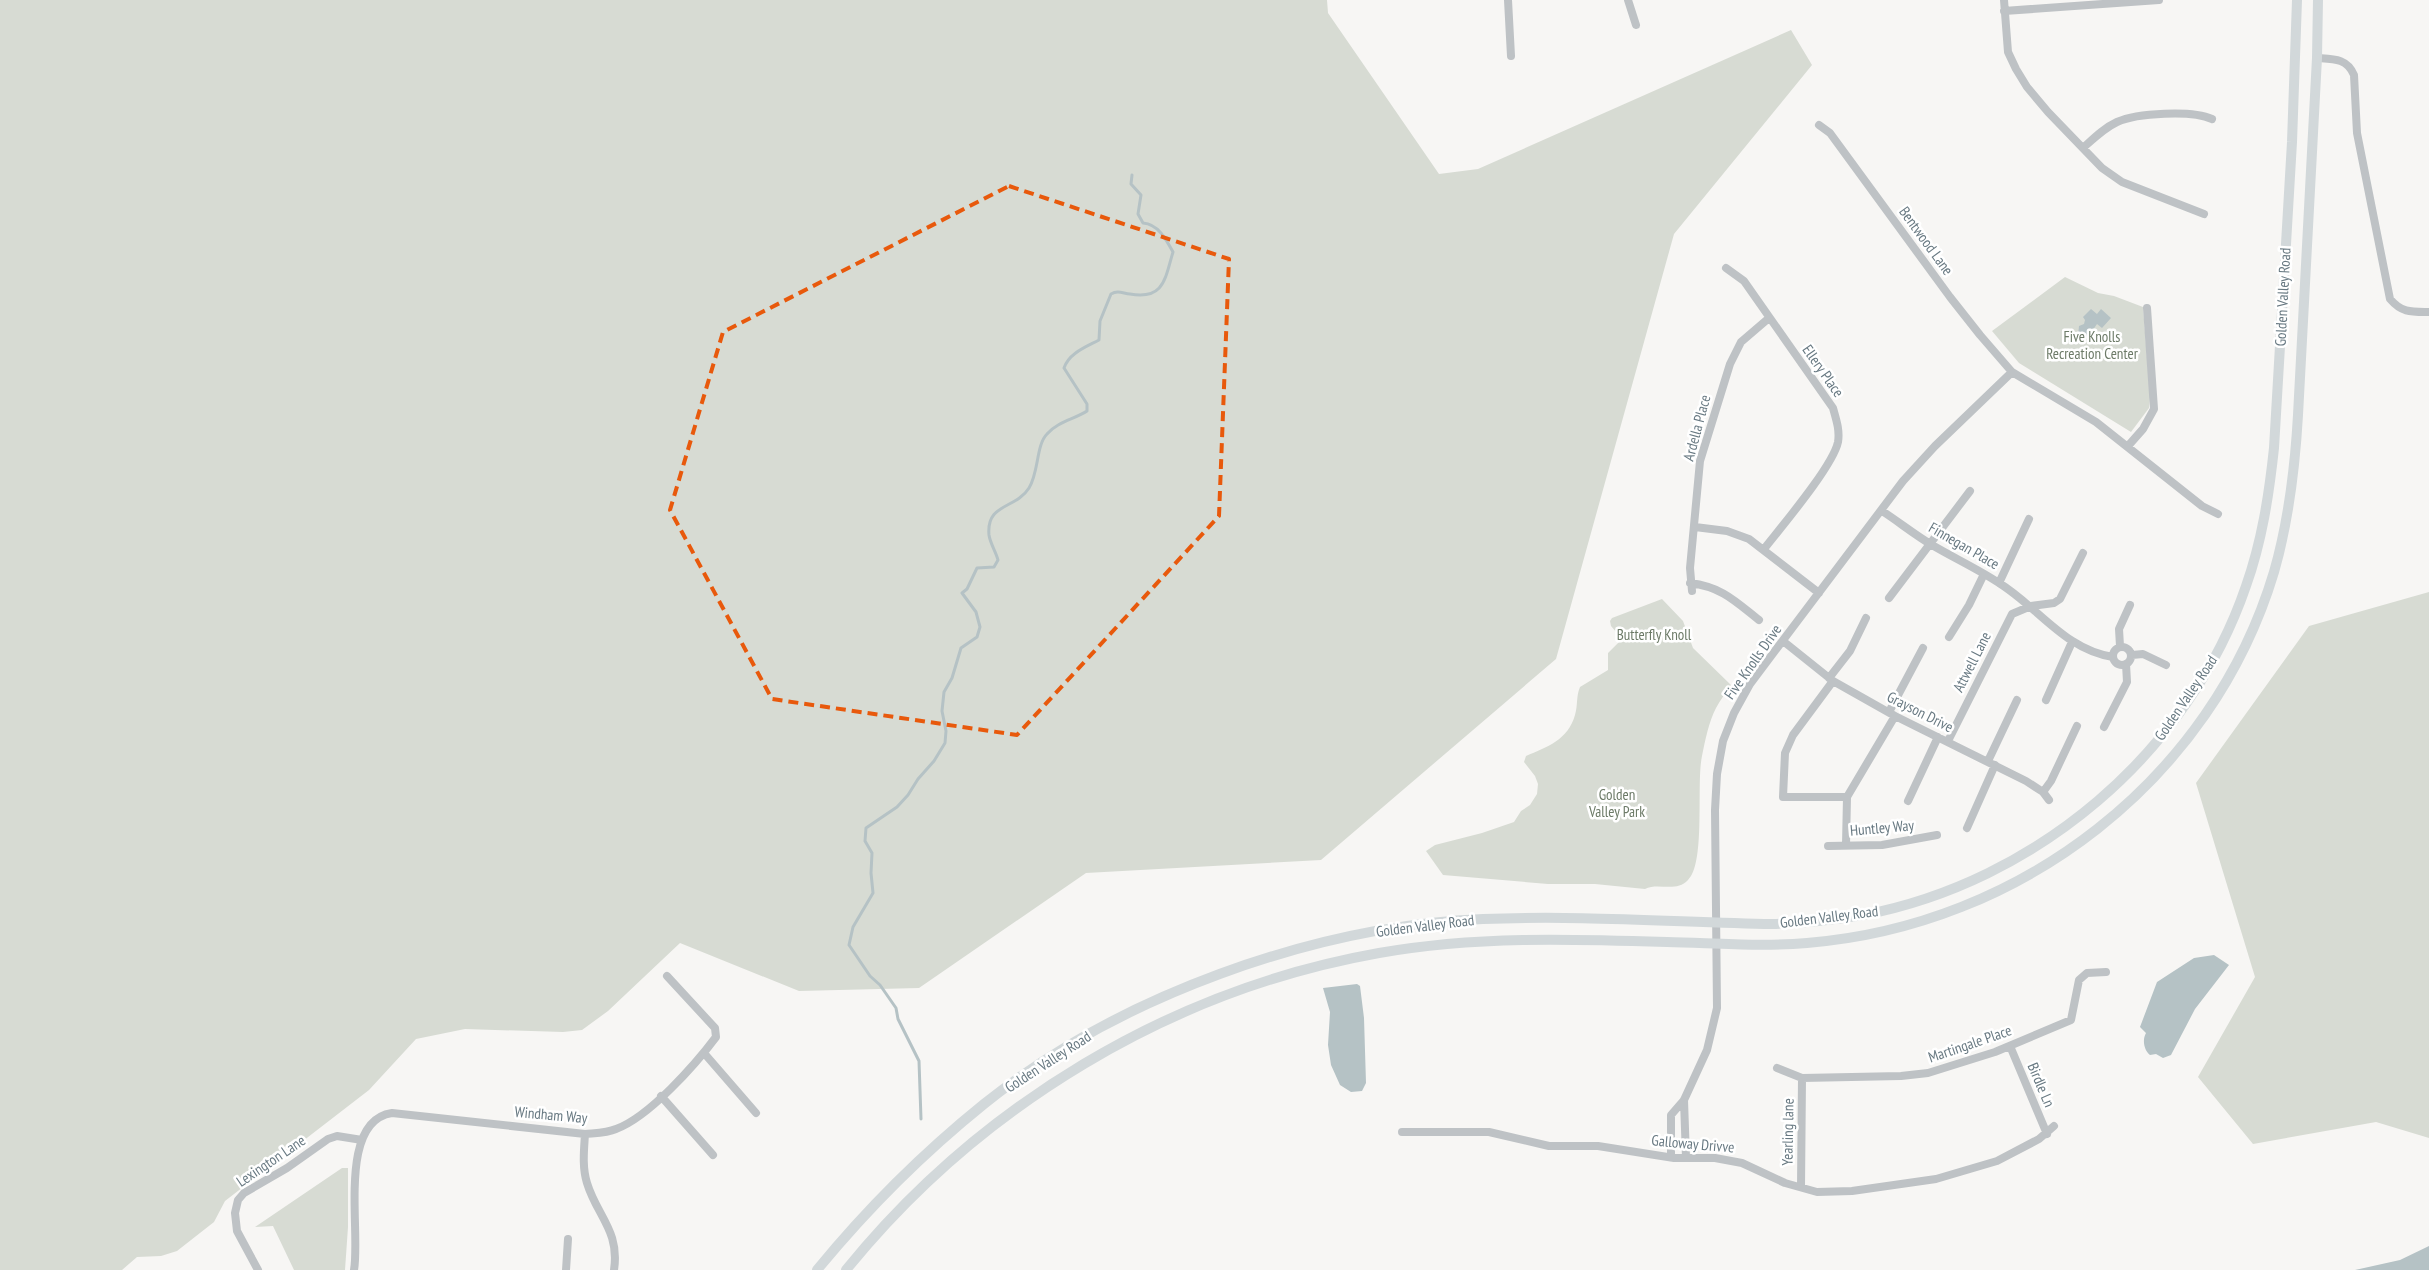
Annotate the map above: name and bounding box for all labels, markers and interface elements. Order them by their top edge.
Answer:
street label: Bentwood Lane [1895,203,1958,279]
street label: Golden Valley Road [2270,247,2295,347]
park label: Five Knolls Recreation Center [2046,327,2139,363]
street label: Ellery Place [1799,341,1848,401]
street label: Ardella Place [1679,393,1714,463]
street label: Finnegan Place [1926,518,2003,573]
street label: Five Knolls Drive [1720,621,1785,703]
park label: Butterfly Knoll [1617,625,1692,644]
street label: Attwell Lane [1948,628,1995,695]
street label: Golden Valley Road [2150,652,2221,744]
street label: Grayson Drive [1884,687,1956,736]
park label: Golden Valley Park [1588,785,1645,821]
street label: Huntley Way [1849,815,1915,840]
street label: Golden Valley Road [1779,901,1879,932]
street label: Golden Valley Road [1375,910,1475,941]
street label: Martingale Place [1926,1020,2014,1067]
street label: Golden Valley Road [1001,1027,1094,1096]
street label: Birdle Ln [2024,1060,2059,1110]
street label: Yearling lane [1777,1098,1798,1166]
street label: Windham Way [514,1102,589,1127]
street label: Galloway Drivve [1651,1130,1735,1157]
street label: Lexington Lane [233,1131,309,1191]

